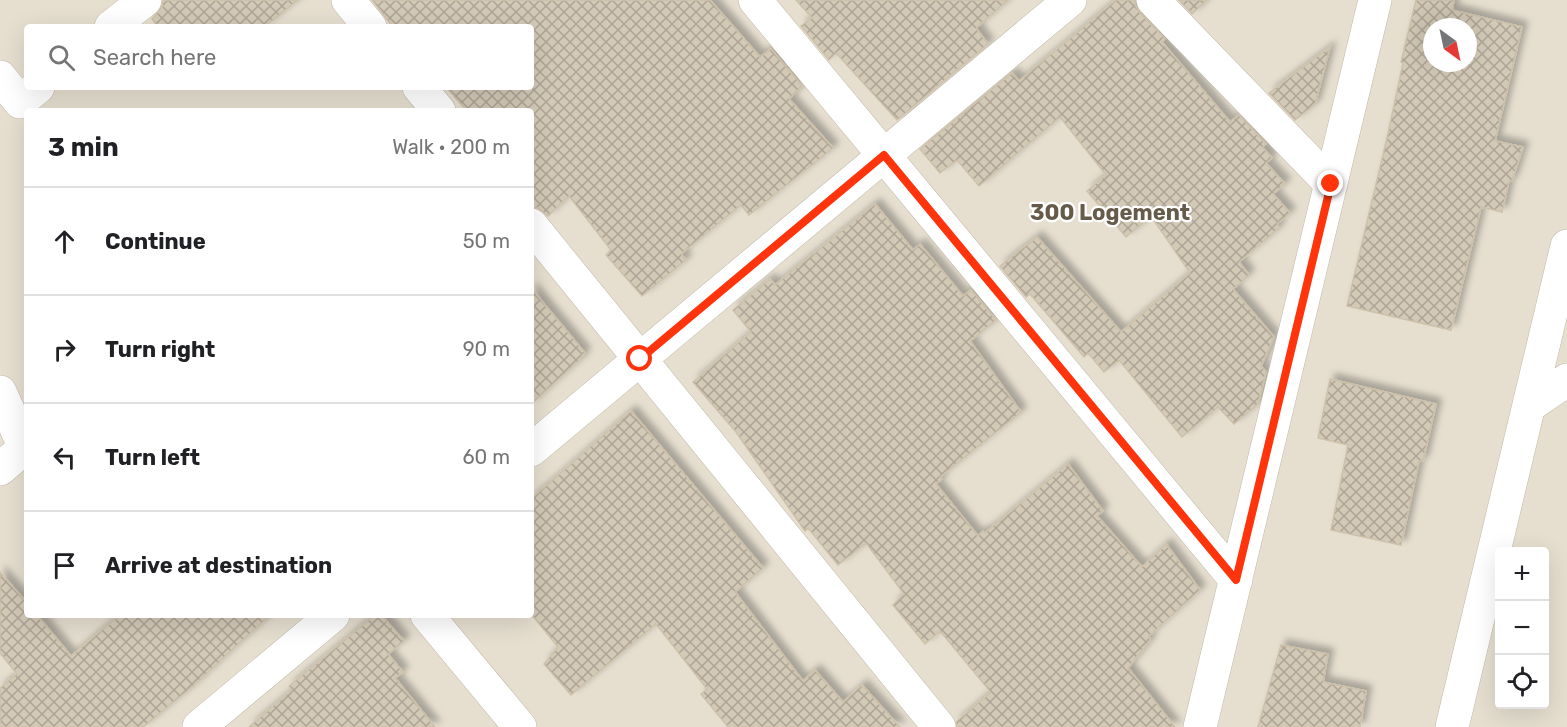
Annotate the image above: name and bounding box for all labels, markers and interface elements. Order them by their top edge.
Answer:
north arrow [1423,18,1477,72]
search box [24,24,534,90]
icon: search [45,41,78,74]
text: Search here [93,44,216,71]
text: 3 min [48,132,119,163]
text: Walk · 200 m [392,135,510,159]
route end [1317,170,1343,196]
district label: 300 Logement [1030,199,1190,226]
icon: ahead [48,225,81,258]
text: Continue [105,228,206,255]
text: 50 m [463,229,510,253]
icon: right [48,333,81,366]
text: Turn right [105,336,215,363]
text: 90 m [463,337,510,361]
route start [626,345,652,371]
icon: left [48,441,81,474]
text: Turn left [105,444,200,471]
text: 60 m [463,445,510,469]
map controls [1495,547,1549,709]
button: + [1495,547,1549,601]
icon: arrive [48,549,81,582]
text: Arrive at destination [105,552,332,579]
button: − [1495,601,1549,655]
button: locate [1495,655,1549,709]

